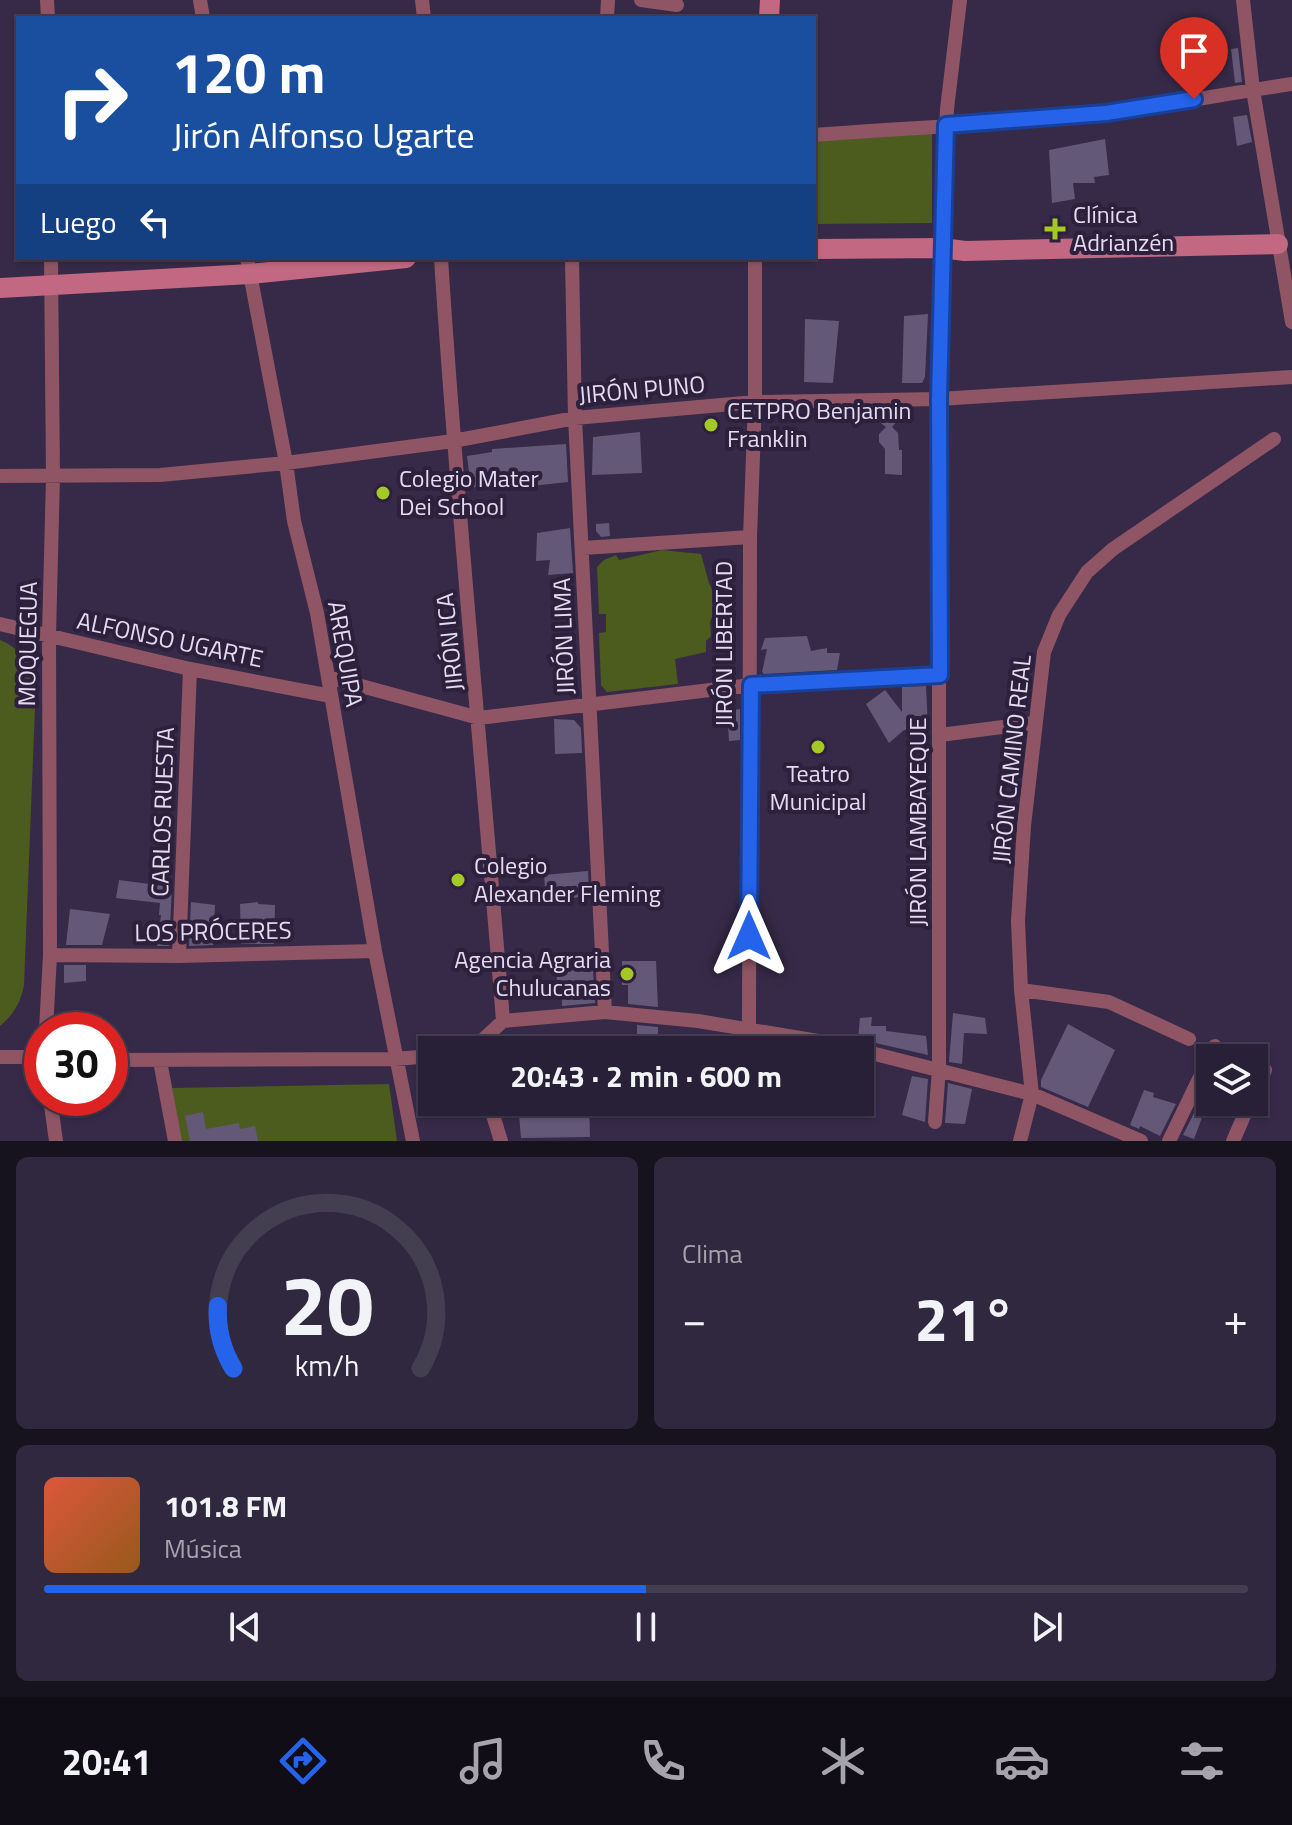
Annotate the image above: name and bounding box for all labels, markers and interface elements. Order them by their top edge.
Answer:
pin [1160,17,1228,99]
icon: arrive [1172,29,1216,73]
text: 120 m [172,30,325,115]
icon: right [40,48,144,152]
text: Jirón Alfonso Ugarte [172,107,475,162]
place label: Clínica Adrianzén [1073,196,1174,260]
text: Luego [40,199,117,245]
icon: left [133,200,177,244]
marker: Clínica Adrianzén [1044,218,1066,240]
street label: JIRÓN PUNO [577,366,707,412]
place label: CETPRO Benjamin Franklin [727,392,911,456]
marker: CETPRO Benjamin Franklin [702,416,720,434]
place label: Colegio Mater Dei School [399,460,539,524]
marker: Colegio Mater Dei School [374,484,392,502]
street label: JIRÓN LIBERTAD [705,561,741,727]
street label: JIRÓN LIMA [543,577,583,695]
street label: MOQUEGUA [8,581,46,707]
street label: JIRÓN ICA [426,591,472,693]
street label: AREQUIPA [319,598,373,710]
street label: ALFONSO UGARTE [74,602,267,676]
street label: JIRÓN CAMINO REAL [982,652,1040,865]
street label: JIRÓN LAMBAYEQUE [899,717,935,927]
street label: CARLOS RUESTA [141,727,183,897]
marker: Teatro Municipal [809,738,827,756]
place label: Teatro Municipal [770,755,866,819]
place label: Colegio Alexander Fleming [474,847,661,911]
marker: Colegio Alexander Fleming [449,871,467,889]
position arrow [707,894,791,978]
street label: LOS PRÓCERES [134,912,292,950]
place label: Agencia Agraria Chulucanas [454,941,611,1005]
marker: Agencia Agraria Chulucanas [618,965,636,983]
speed limit sign: 30 [24,1012,128,1116]
map controls [1196,1044,1268,1116]
button: layers [1196,1044,1268,1116]
text: 20:43 · 2 min · 600 m [510,1053,782,1099]
text: Clima [682,1234,743,1273]
text: 20 [280,1241,374,1367]
text: 21° [915,1273,1015,1364]
text: − [682,1285,707,1352]
text: + [1223,1285,1248,1352]
text: km/h [295,1344,359,1387]
text: 101.8 FM [164,1483,287,1529]
text: Música [164,1529,242,1568]
icon: previous [223,1605,267,1649]
icon: pause [624,1605,668,1649]
icon: next [1025,1605,1069,1649]
icon: directions [275,1733,331,1789]
icon: music [455,1733,511,1789]
icon: phone [635,1733,691,1789]
icon: climate [815,1733,871,1789]
icon: car [994,1733,1050,1789]
icon: filters [1174,1733,1230,1789]
text: 20:41 [62,1734,152,1789]

